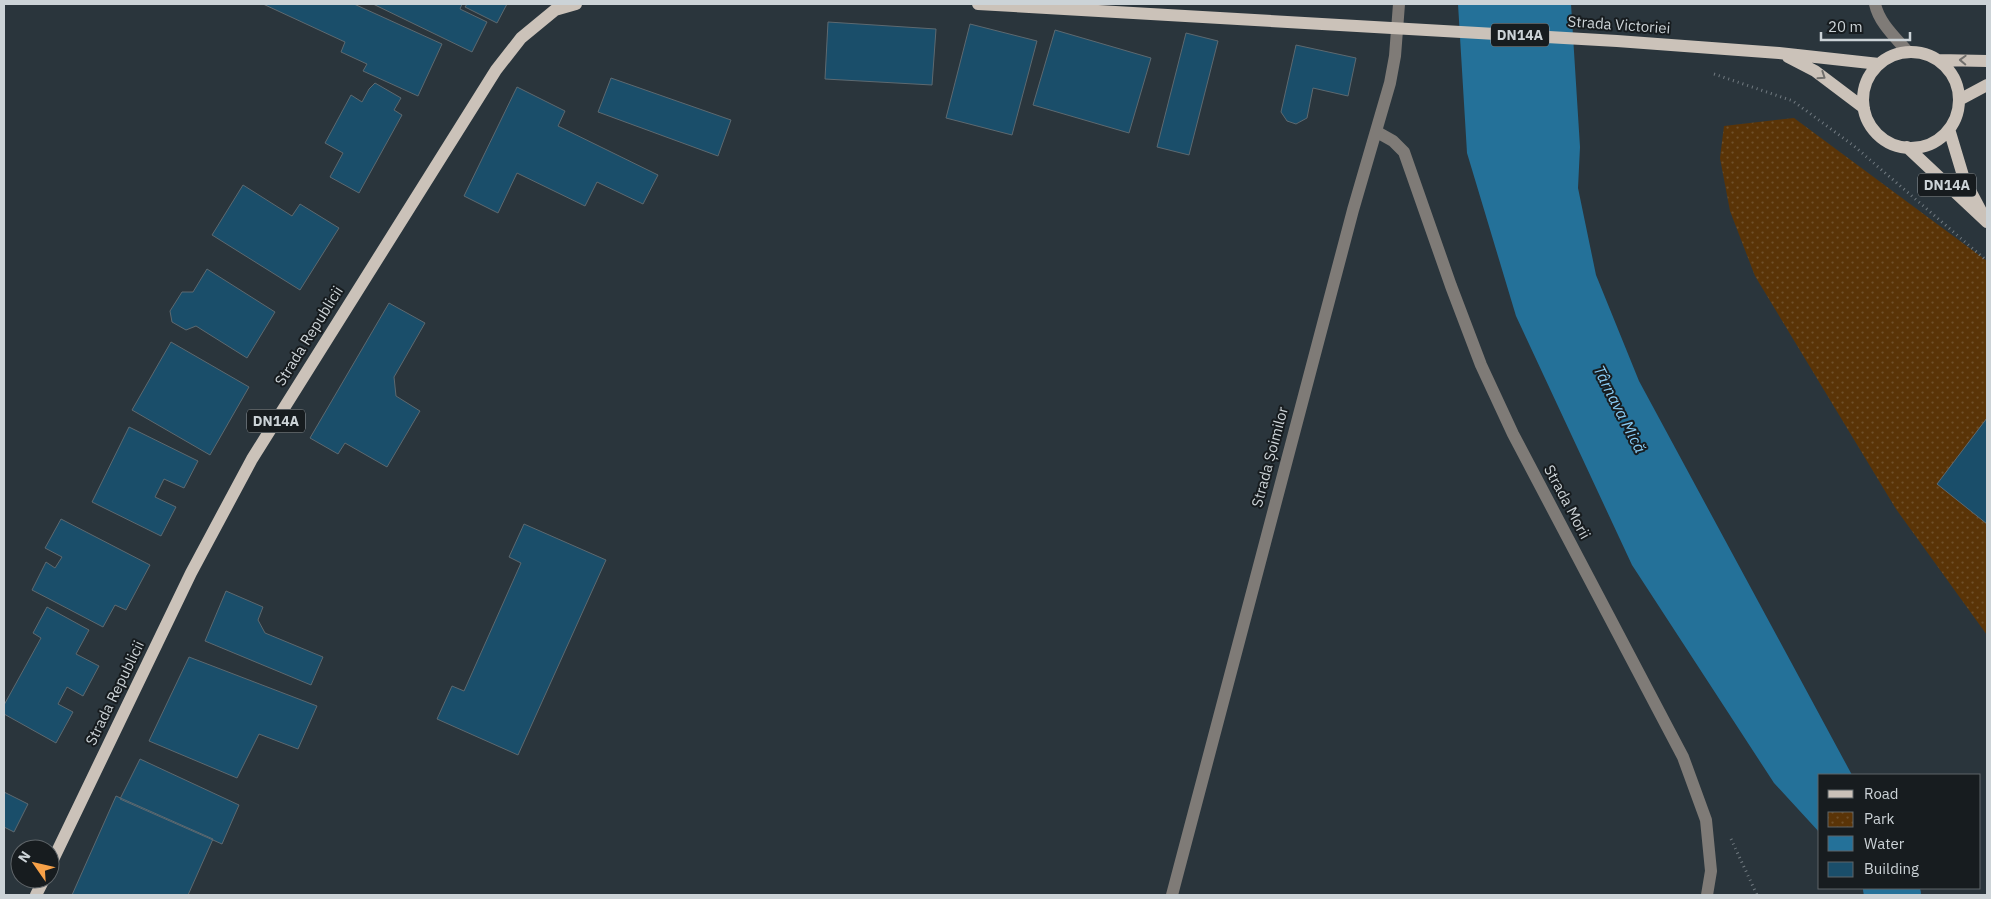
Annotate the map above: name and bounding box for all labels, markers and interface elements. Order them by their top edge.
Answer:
scale bar [1821,10,1910,42]
street label: Strada Victoriei [1567,11,1671,38]
text: 20 m [1828,17,1863,36]
road number: DN14A [1491,24,1549,46]
one-way arrow [1958,55,1966,66]
one-way arrow [1816,70,1826,79]
road number: DN14A [1918,174,1976,196]
street label: Strada Republicii [270,282,347,389]
water label: Târnava Mică [1589,362,1651,456]
street label: Strada Șoimilor [1247,404,1292,509]
road number: DN14A [247,410,305,432]
street label: Strada Morii [1540,461,1595,542]
street label: Strada Republicii [81,637,148,748]
legend [1818,774,1981,889]
text: Road [1864,784,1899,803]
text: Park [1864,809,1894,828]
text: Water [1864,834,1905,853]
north arrow [10,839,60,889]
text: N [14,847,35,866]
text: Building [1864,859,1919,878]

